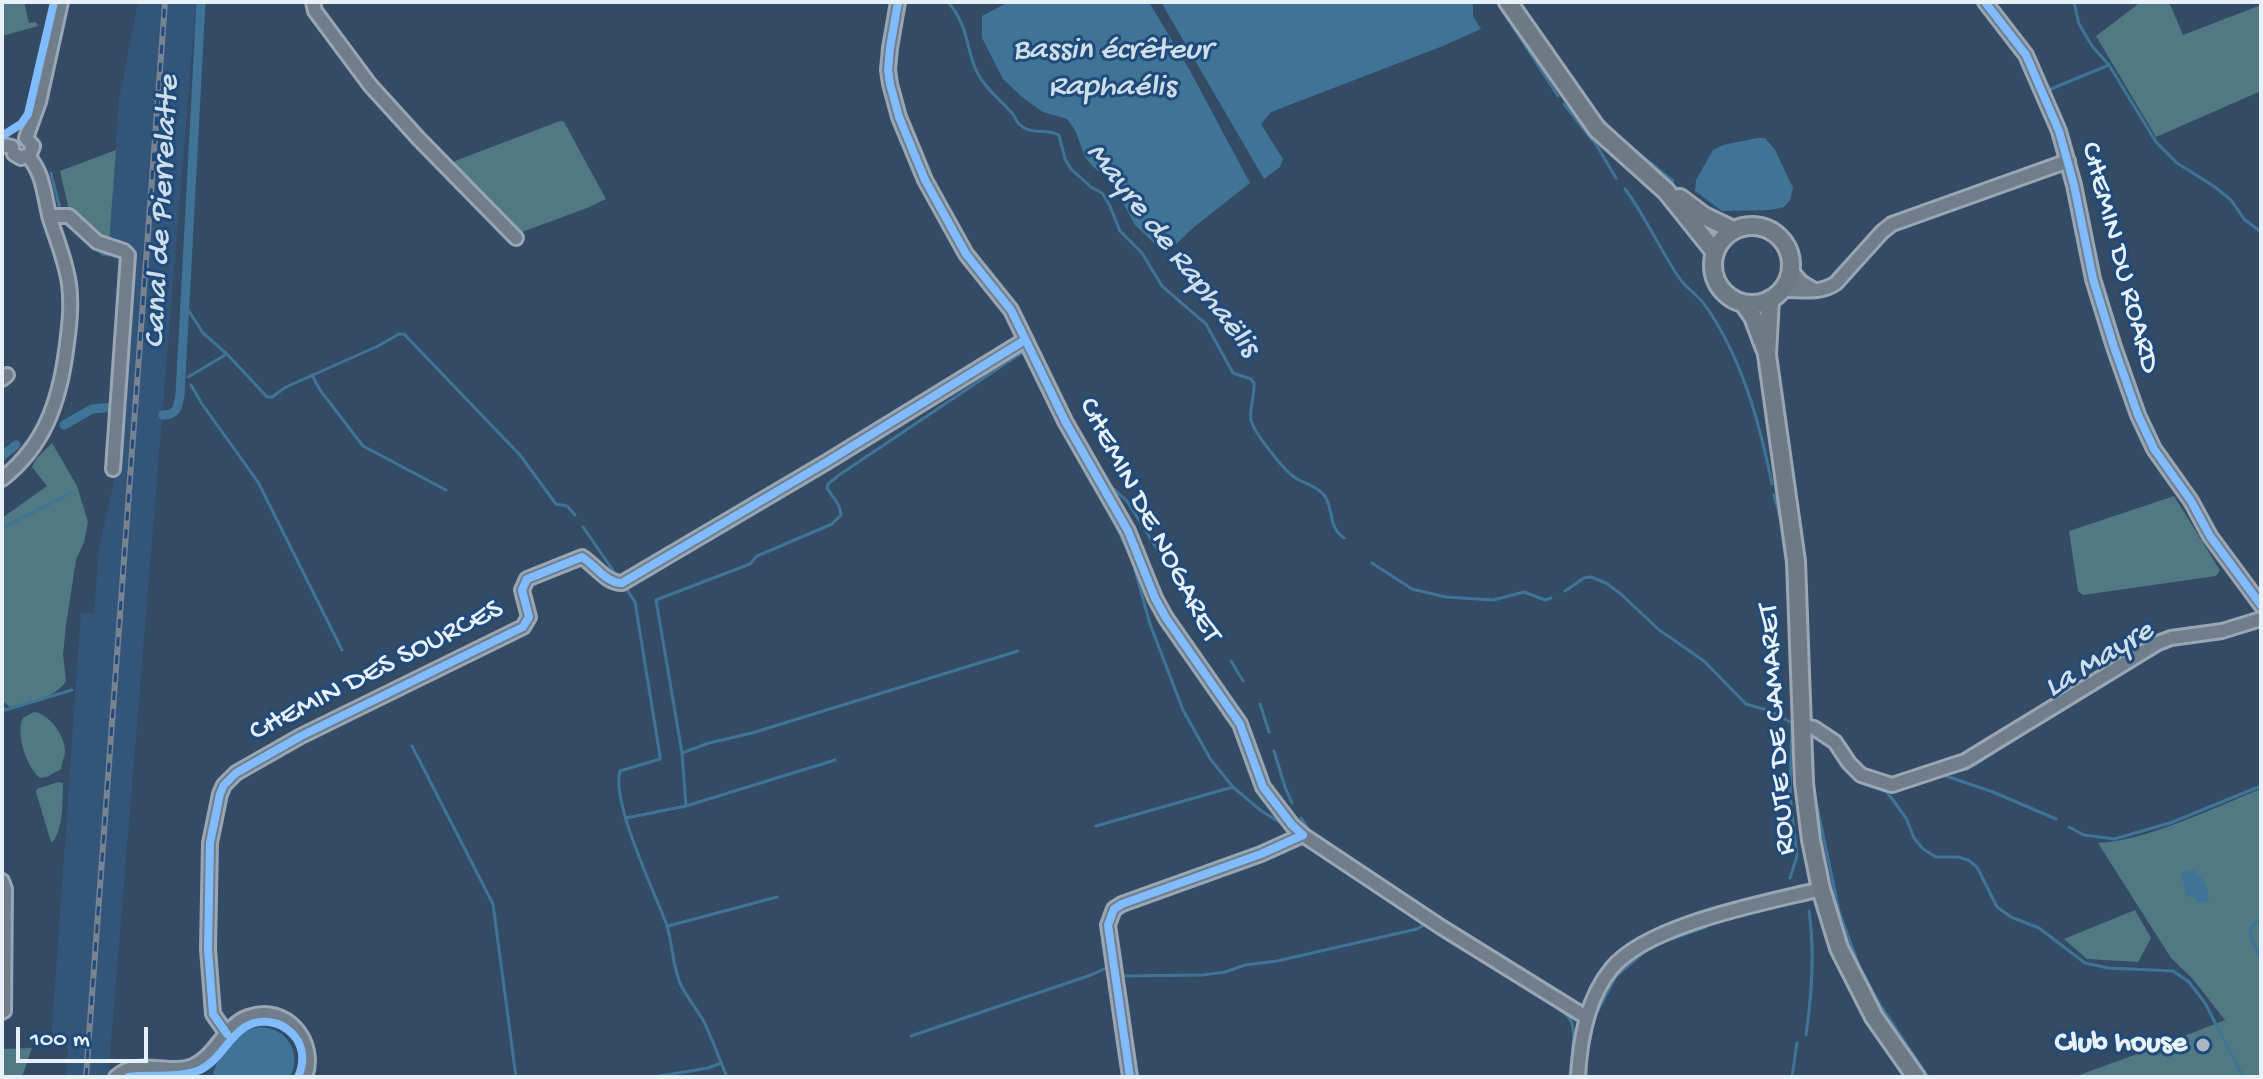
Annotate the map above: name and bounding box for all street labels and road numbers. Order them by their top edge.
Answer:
street label: CHEMIN DU ROARD [2070,139,2166,377]
street label: CHEMIN DE NOGARET [1068,392,1228,650]
street label: CHEMIN DES SOURCES [244,592,510,752]
street label: ROUTE DE CAMARET [1752,602,1806,856]

